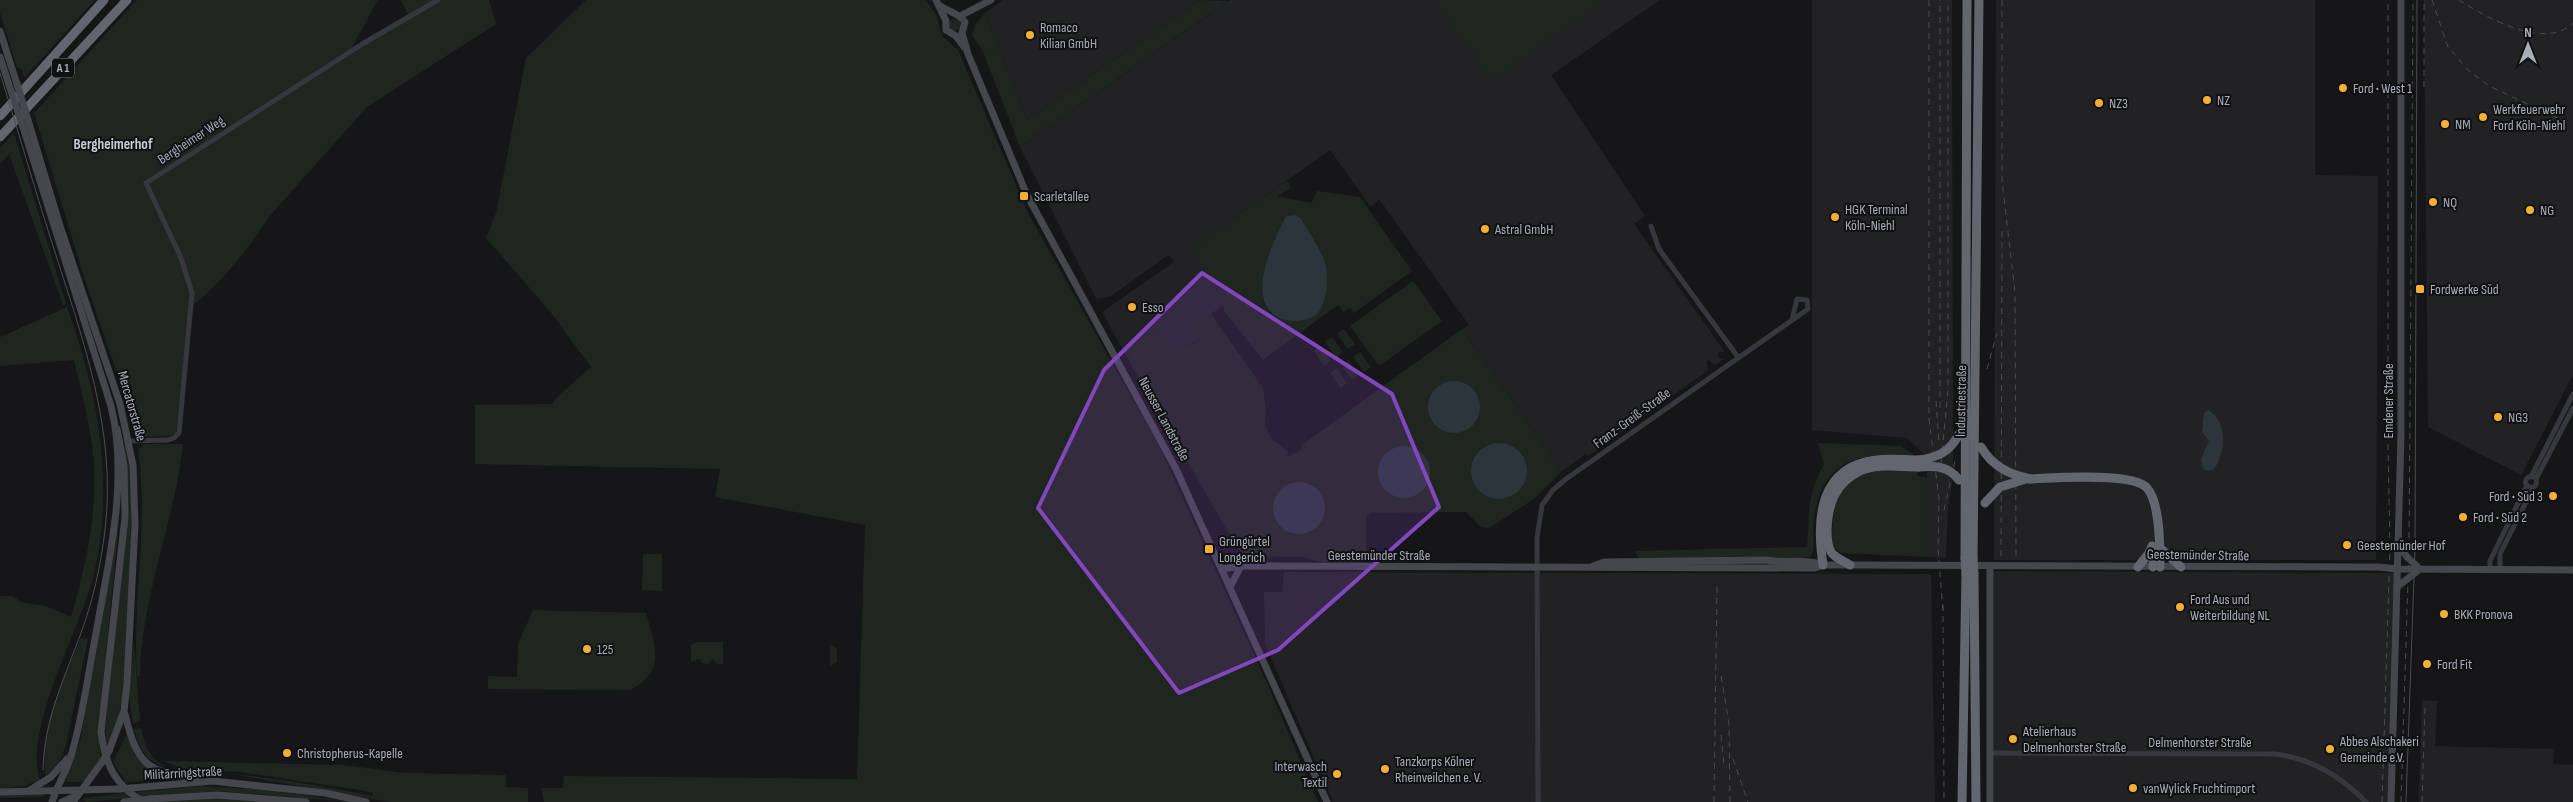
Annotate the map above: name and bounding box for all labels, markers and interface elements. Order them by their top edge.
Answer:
place label: Romaco Kilian GmbH [1040,19,1097,52]
north arrow [2503,20,2553,70]
text: N [2524,24,2532,41]
marker: Romaco Kilian GmbH [1024,29,1036,41]
road number: A 1 [52,58,74,78]
place label: Ford • West 1 [2353,80,2412,97]
marker: Ford • West 1 [2337,82,2349,94]
place label: NZ [2217,92,2230,109]
marker: NZ [2201,94,2213,106]
place label: NZ3 [2109,95,2128,112]
marker: NZ3 [2093,97,2105,109]
place label: Werkfeuerwehr Ford Köln-Niehl [2493,101,2565,134]
marker: Werkfeuerwehr Ford Köln-Niehl [2477,111,2489,123]
street label: Bergheimer Weg [154,112,228,168]
place label: NM [2455,116,2470,133]
marker: NM [2439,118,2451,130]
district label: Bergheimerhof [73,135,153,154]
place label: Scarletallee [1034,188,1089,205]
marker: Scarletallee [1018,190,1030,202]
place label: NQ [2443,194,2457,211]
marker: NQ [2427,196,2439,208]
place label: HGK Terminal Köln-Niehl [1845,201,1908,234]
place label: NG [2540,202,2554,219]
marker: NG [2524,204,2536,216]
marker: HGK Terminal Köln-Niehl [1829,211,1841,223]
place label: Astral GmbH [1494,221,1553,238]
marker: Astral GmbH [1479,223,1491,235]
place label: Fordwerke Süd [2430,281,2499,298]
marker: Fordwerke Süd [2414,283,2426,295]
place label: Esso [1142,299,1164,316]
marker: Esso [1126,301,1138,313]
street label: Emdener Straße [2380,363,2397,439]
street label: Industriestraße [1952,365,1970,437]
street label: Mercatorstraße [114,369,150,443]
street label: Neusser Landstraße [1135,374,1193,464]
street label: Franz-Greiß-Straße [1590,384,1674,452]
place label: NG3 [2508,409,2528,426]
marker: NG3 [2492,411,2504,423]
place label: Ford • Süd 3 [2489,488,2543,505]
marker: Ford • Süd 3 [2547,490,2559,502]
place label: Ford • Süd 2 [2473,509,2527,526]
marker: Ford • Süd 2 [2457,511,2469,523]
place label: Grüngürtel Longerich [1219,533,1270,566]
place label: Geestemünder Hof [2357,537,2447,554]
marker: Geestemünder Hof [2341,539,2353,551]
marker: Grüngürtel Longerich [1203,543,1215,555]
street label: Geestemünder Straße [2147,546,2249,564]
street label: Geestemünder Straße [1328,547,1430,564]
place label: Ford Aus und Weiterbildung NL [2190,591,2270,624]
marker: Ford Aus und Weiterbildung NL [2174,601,2186,613]
place label: BKK Pronova [2454,606,2513,623]
marker: BKK Pronova [2438,608,2450,620]
place label: 125 [597,641,614,658]
marker: 125 [581,643,593,655]
place label: Ford Fit [2437,656,2472,673]
marker: Ford Fit [2421,658,2433,670]
place label: Atelierhaus Delmenhorster Straße [2022,723,2126,756]
marker: Atelierhaus Delmenhorster Straße [2007,733,2019,745]
place label: Abbes Alschakeri Gemeinde e.V. [2339,733,2419,766]
street label: Delmenhorster Straße [2148,734,2252,751]
marker: Abbes Alschakeri Gemeinde e.V. [2324,743,2336,755]
place label: Christopherus-Kapelle [297,745,403,762]
marker: Christopherus-Kapelle [281,747,293,759]
place label: Tanzkorps Kölner Rheinveilchen e. V. [1395,753,1482,786]
place label: Interwasch Textil [1274,758,1327,791]
street label: Militärringstraße [143,762,223,784]
marker: Tanzkorps Kölner Rheinveilchen e. V. [1379,763,1391,775]
marker: Interwasch Textil [1331,768,1343,780]
place label: vanWylick Fruchtimport [2143,780,2255,797]
marker: vanWylick Fruchtimport [2127,782,2139,794]

